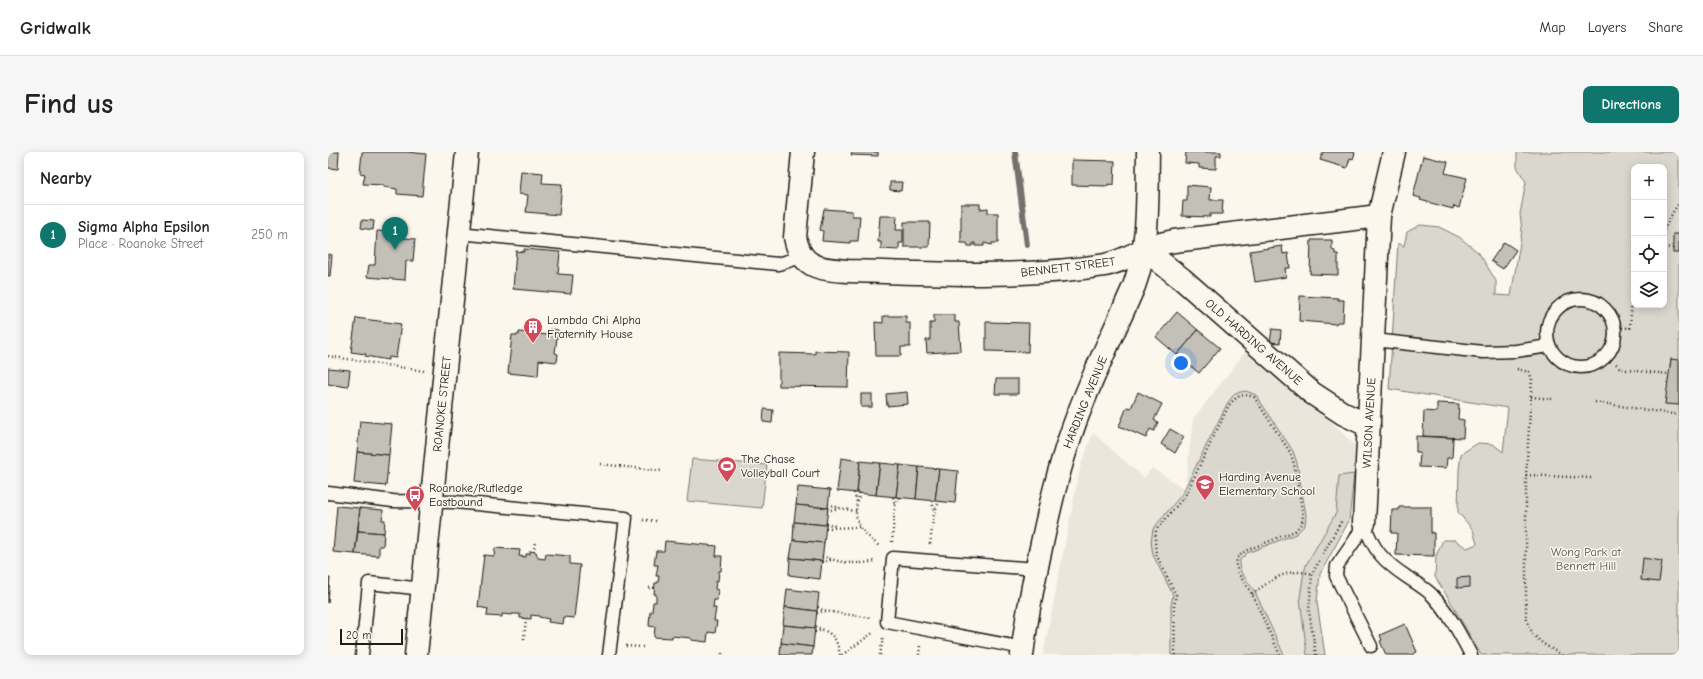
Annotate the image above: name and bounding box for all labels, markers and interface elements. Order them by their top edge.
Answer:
text: Gridwalk [20,17,91,39]
text: Map [1539,19,1566,36]
text: Layers [1588,19,1626,36]
text: Share [1648,19,1683,36]
button: Directions [1583,86,1679,123]
text: Find us [24,88,113,120]
map controls [1631,164,1667,308]
button: + [1631,164,1667,200]
text: Nearby [40,169,91,188]
button: − [1631,200,1667,236]
pin: 1 [382,217,408,250]
text: Sigma Alpha Epsilon [78,218,210,236]
text: 1 [50,227,56,242]
text: 250 m [251,227,288,242]
text: Place · Roanoke Street [78,236,203,251]
button: locate [1631,236,1667,272]
street label: BENNETT STREET [1020,254,1117,280]
button: layers [1631,272,1667,308]
street label: OLD HARDING AVENUE [1203,296,1305,388]
place label: Lambda Chi Alpha Fraternity House [547,313,641,341]
building icon: Lambda Chi Alpha Fraternity House [522,316,544,344]
your location [1171,353,1191,373]
street label: HARDING AVENUE [1060,354,1110,450]
street label: ROANOKE STREET [430,355,454,453]
street label: WILSON AVENUE [1360,377,1378,469]
place label: The Chase Volleyball Court [741,452,820,480]
sports icon: The Chase Volleyball Court [716,455,738,483]
place label: Harding Avenue Elementary School [1219,470,1315,498]
school or university icon: Harding Avenue Elementary School [1194,473,1216,501]
place label: Roanoke/Rutledge Eastbound [429,481,522,509]
bus stop icon: Roanoke/Rutledge Eastbound [404,484,426,512]
park label: Wong Park at Bennett Hill [1551,545,1622,573]
scale bar [340,627,403,646]
text: 20 m [346,629,371,642]

